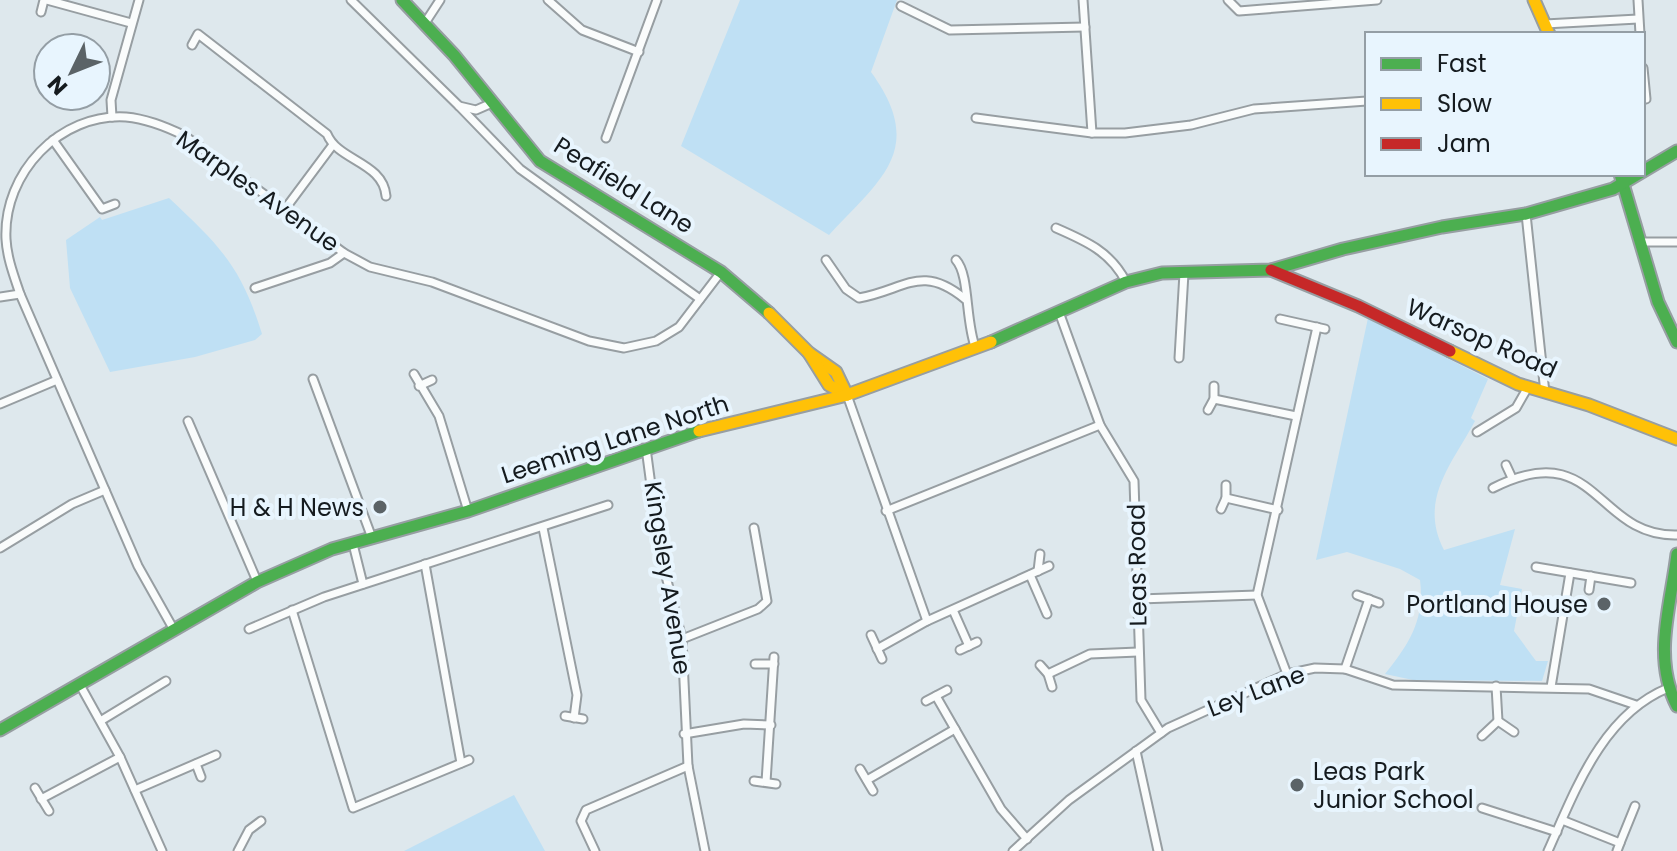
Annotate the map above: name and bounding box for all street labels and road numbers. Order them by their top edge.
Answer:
street label: Marples Avenue [170,122,346,260]
street label: Peafield Lane [548,129,700,241]
street label: Warsop Road [1402,290,1562,386]
street label: Leeming Lane North [497,387,733,491]
street label: Kingsley Avenue [636,479,700,677]
street label: Leas Road [1119,503,1155,627]
street label: Ley Lane [1202,657,1310,725]

